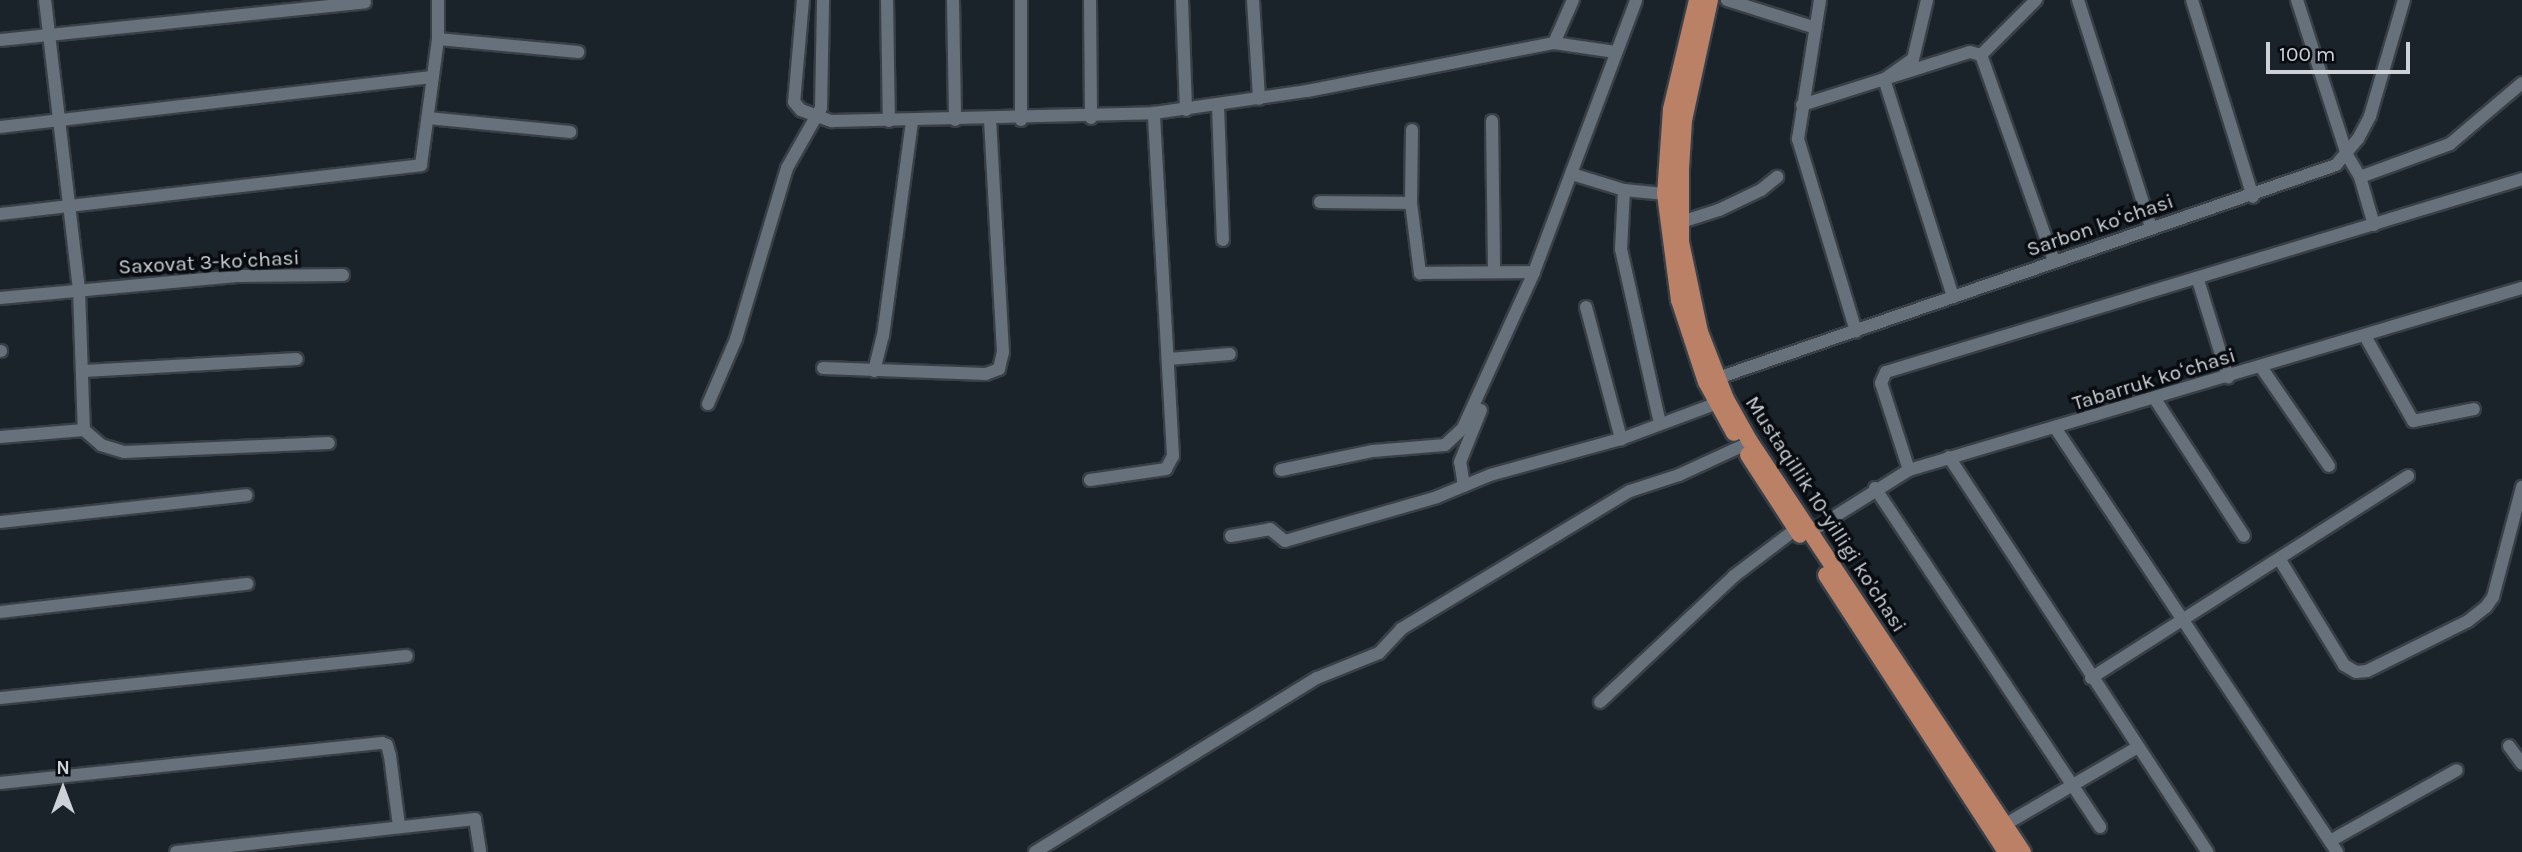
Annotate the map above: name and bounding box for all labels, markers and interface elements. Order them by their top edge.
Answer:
scale bar [2270,28,2414,72]
text: 100 m [2279,42,2336,66]
street label: Sarbon koʻchasi [2023,188,2177,262]
street label: Saxovat 3-koʻchasi [118,245,300,279]
street label: Tabarruk koʻchasi [2069,342,2239,416]
street label: Mustaqillik 10-yilligi ko'chasi [1740,391,1912,637]
north arrow [28,754,98,824]
text: N [56,757,70,779]

